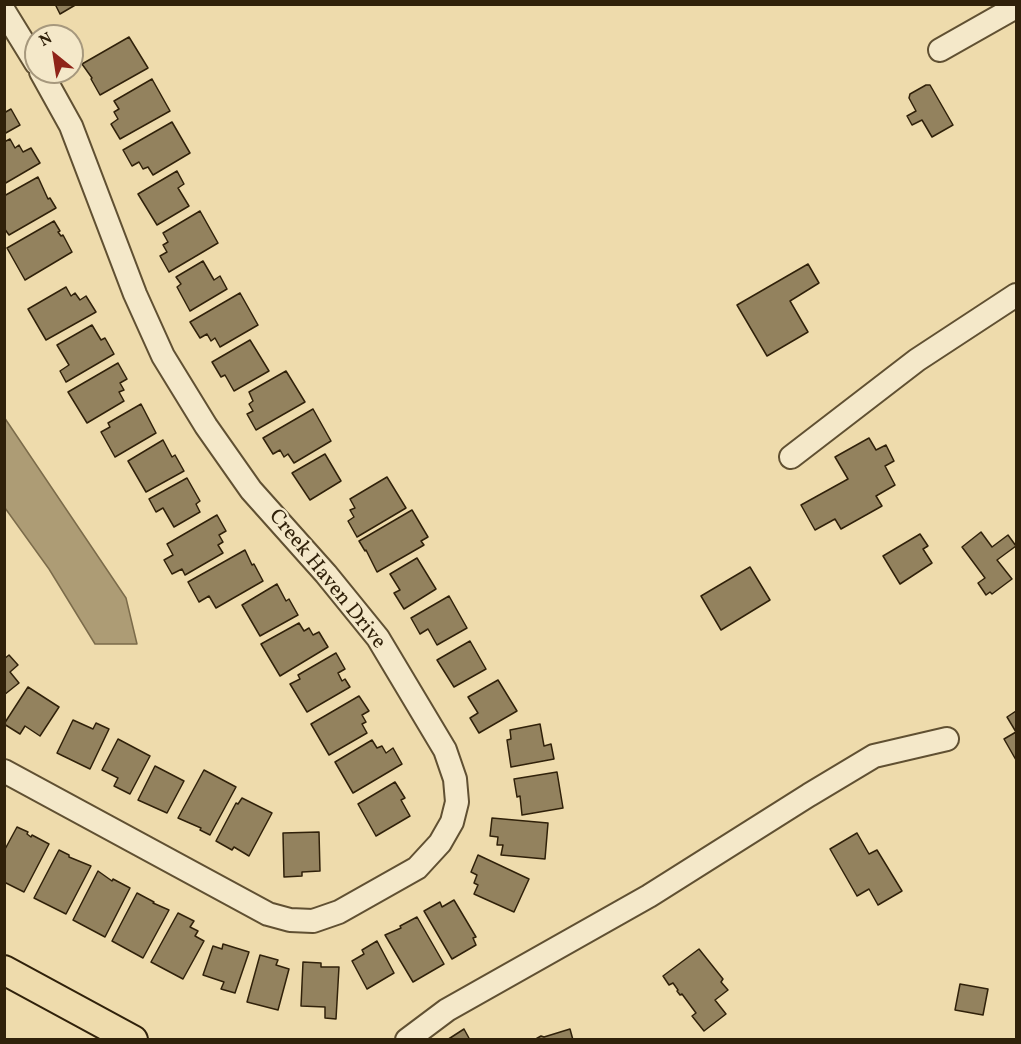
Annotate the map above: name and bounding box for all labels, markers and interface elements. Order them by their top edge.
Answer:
north arrow [24,24,84,84]
text: N [35,28,57,53]
street label: Creek Haven Drive [262,505,390,655]

